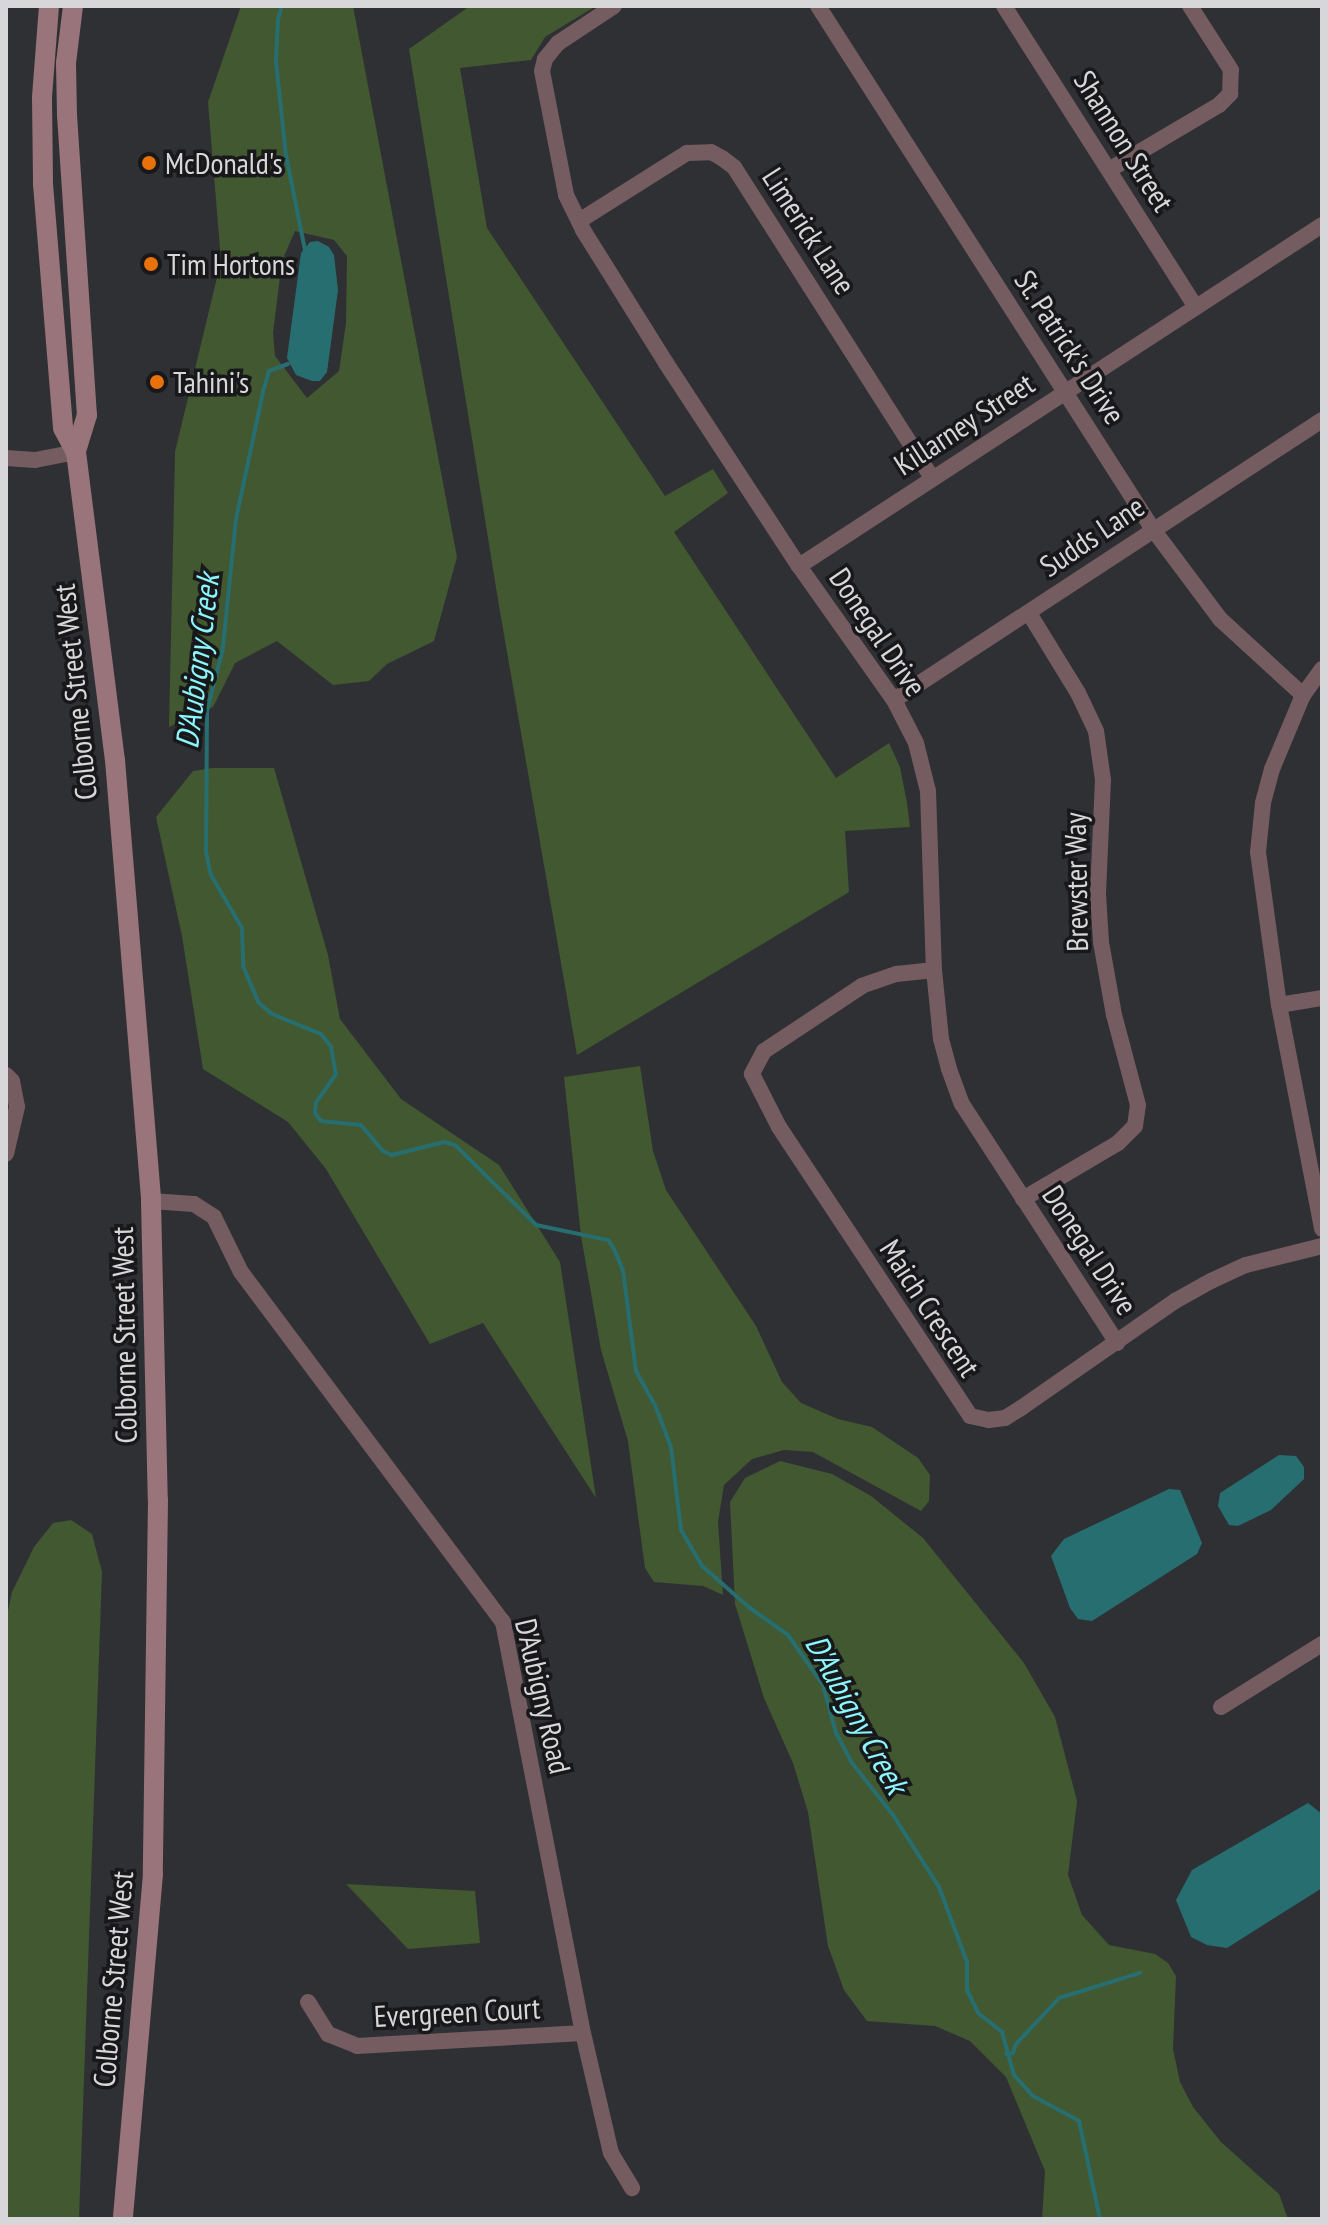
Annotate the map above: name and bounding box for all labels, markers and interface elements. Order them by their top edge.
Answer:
street label: Shannon Street [1067,64,1181,218]
place label: McDonald's [165,145,283,181]
marker: McDonald's [140,154,158,172]
street label: Limerick Lane [755,161,863,301]
place label: Tim Hortons [167,246,295,282]
marker: Tim Hortons [142,255,160,273]
street label: St. Patrick's Drive [1007,263,1133,431]
place label: Tahini's [173,364,249,400]
street label: Killarney Street [887,365,1041,483]
marker: Tahini's [148,373,166,391]
street label: Sudds Lane [1033,488,1151,584]
street label: Donegal Drive [822,561,934,703]
water label: D'Aubigny Creek [167,571,227,751]
street label: Colborne Street West [46,582,104,802]
street label: Brewster Way [1057,812,1095,952]
street label: Donegal Drive [1035,1179,1145,1321]
street label: Colborne Street West [104,1226,144,1444]
street label: Maich Crescent [872,1233,988,1383]
street label: D'Aubigny Road [508,1615,578,1777]
water label: D'Aubigny Creek [797,1627,917,1801]
street label: Colborne Street West [86,1869,140,2089]
street label: Evergreen Court [373,1990,541,2034]

